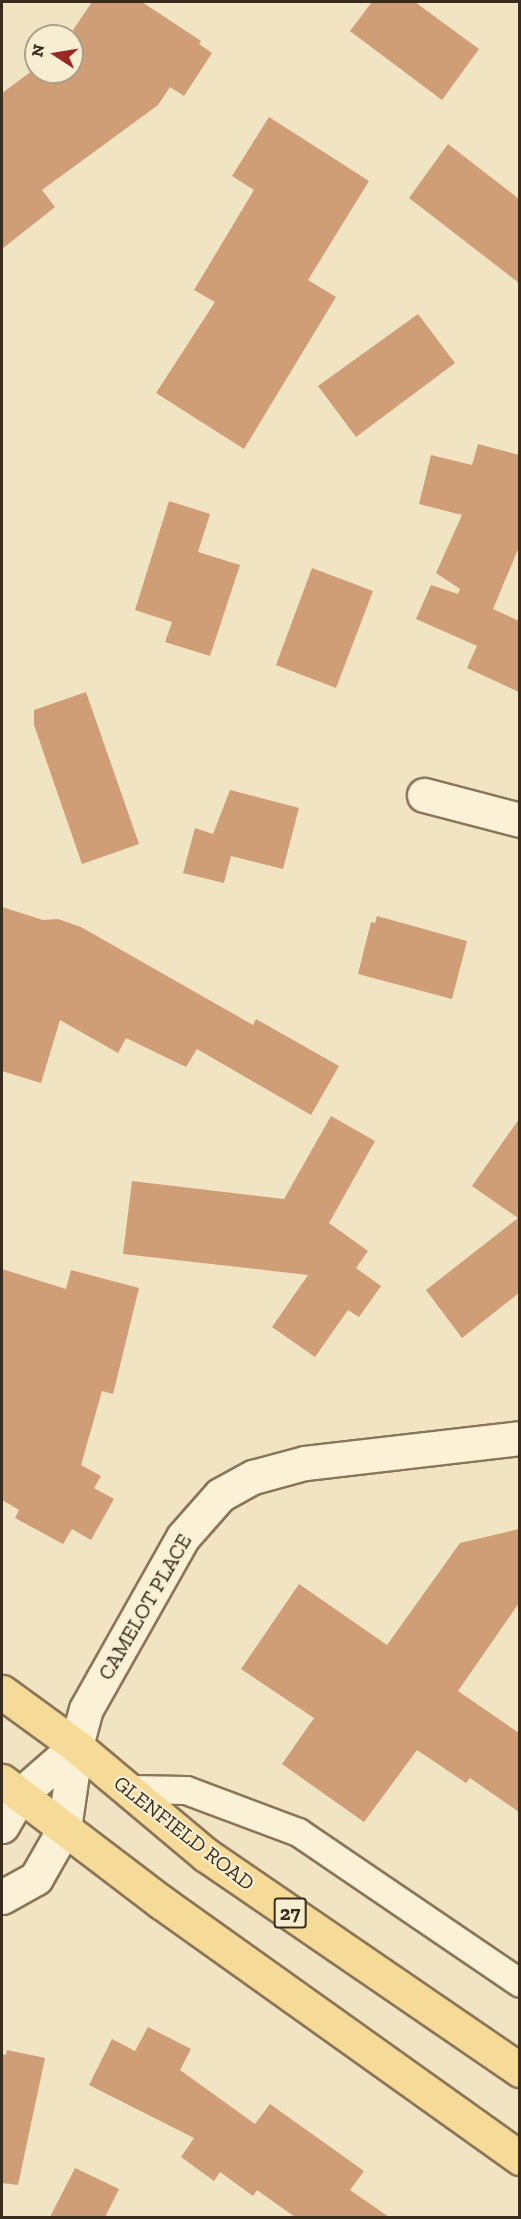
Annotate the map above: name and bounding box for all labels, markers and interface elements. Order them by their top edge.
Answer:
north arrow [24,24,84,84]
text: N [27,43,48,59]
street label: CAMELOT PLACE [93,1529,197,1685]
street label: GLENFIELD ROAD [109,1770,259,1896]
road number: 27 [274,1896,306,1930]

